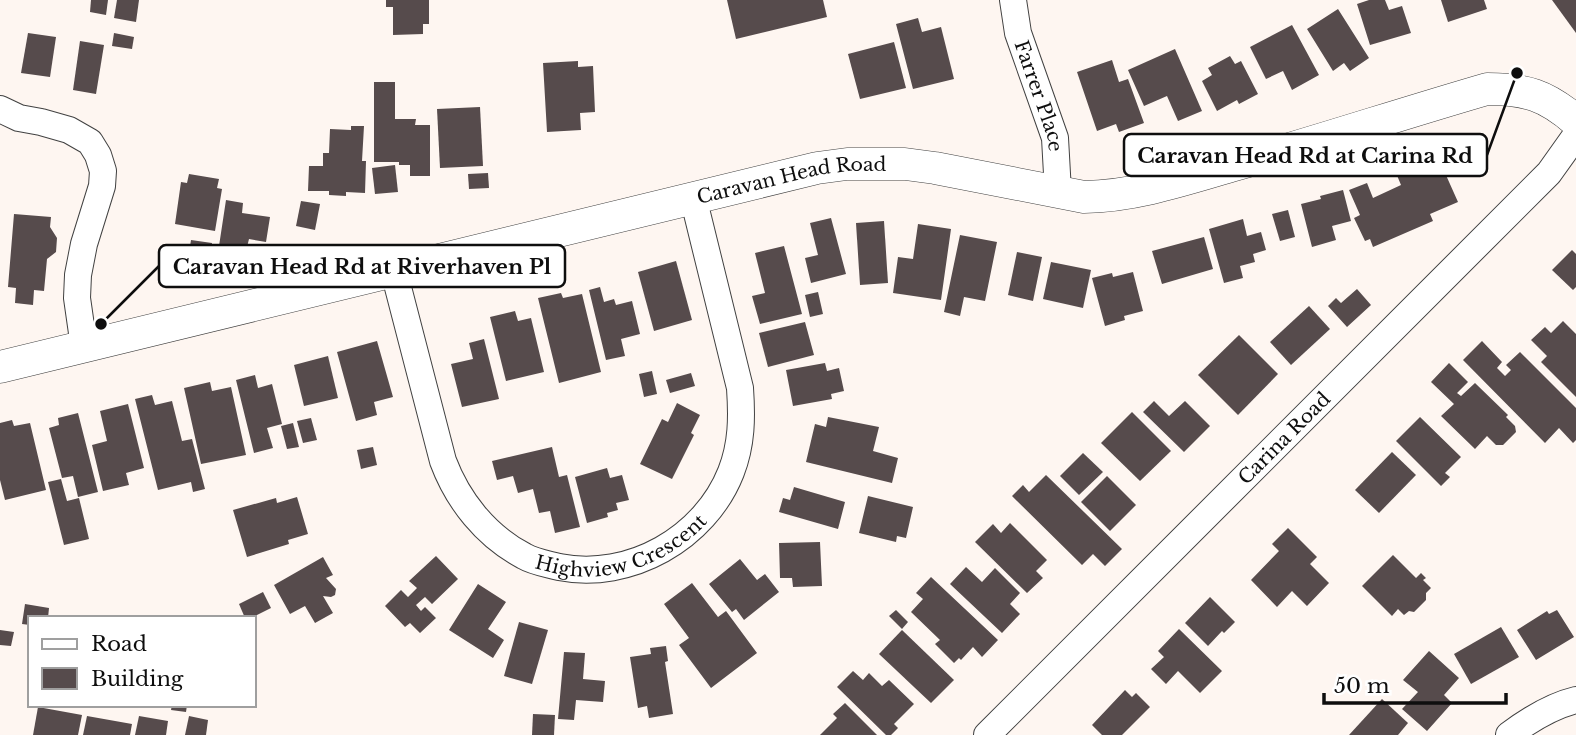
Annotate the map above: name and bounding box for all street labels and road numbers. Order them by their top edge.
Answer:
street label: Farrer Place [1010,37,1067,152]
street label: Caravan Head Road [694,152,886,208]
street label: Carina Road [1233,387,1335,489]
street label: Highview Crescent [533,509,712,581]

